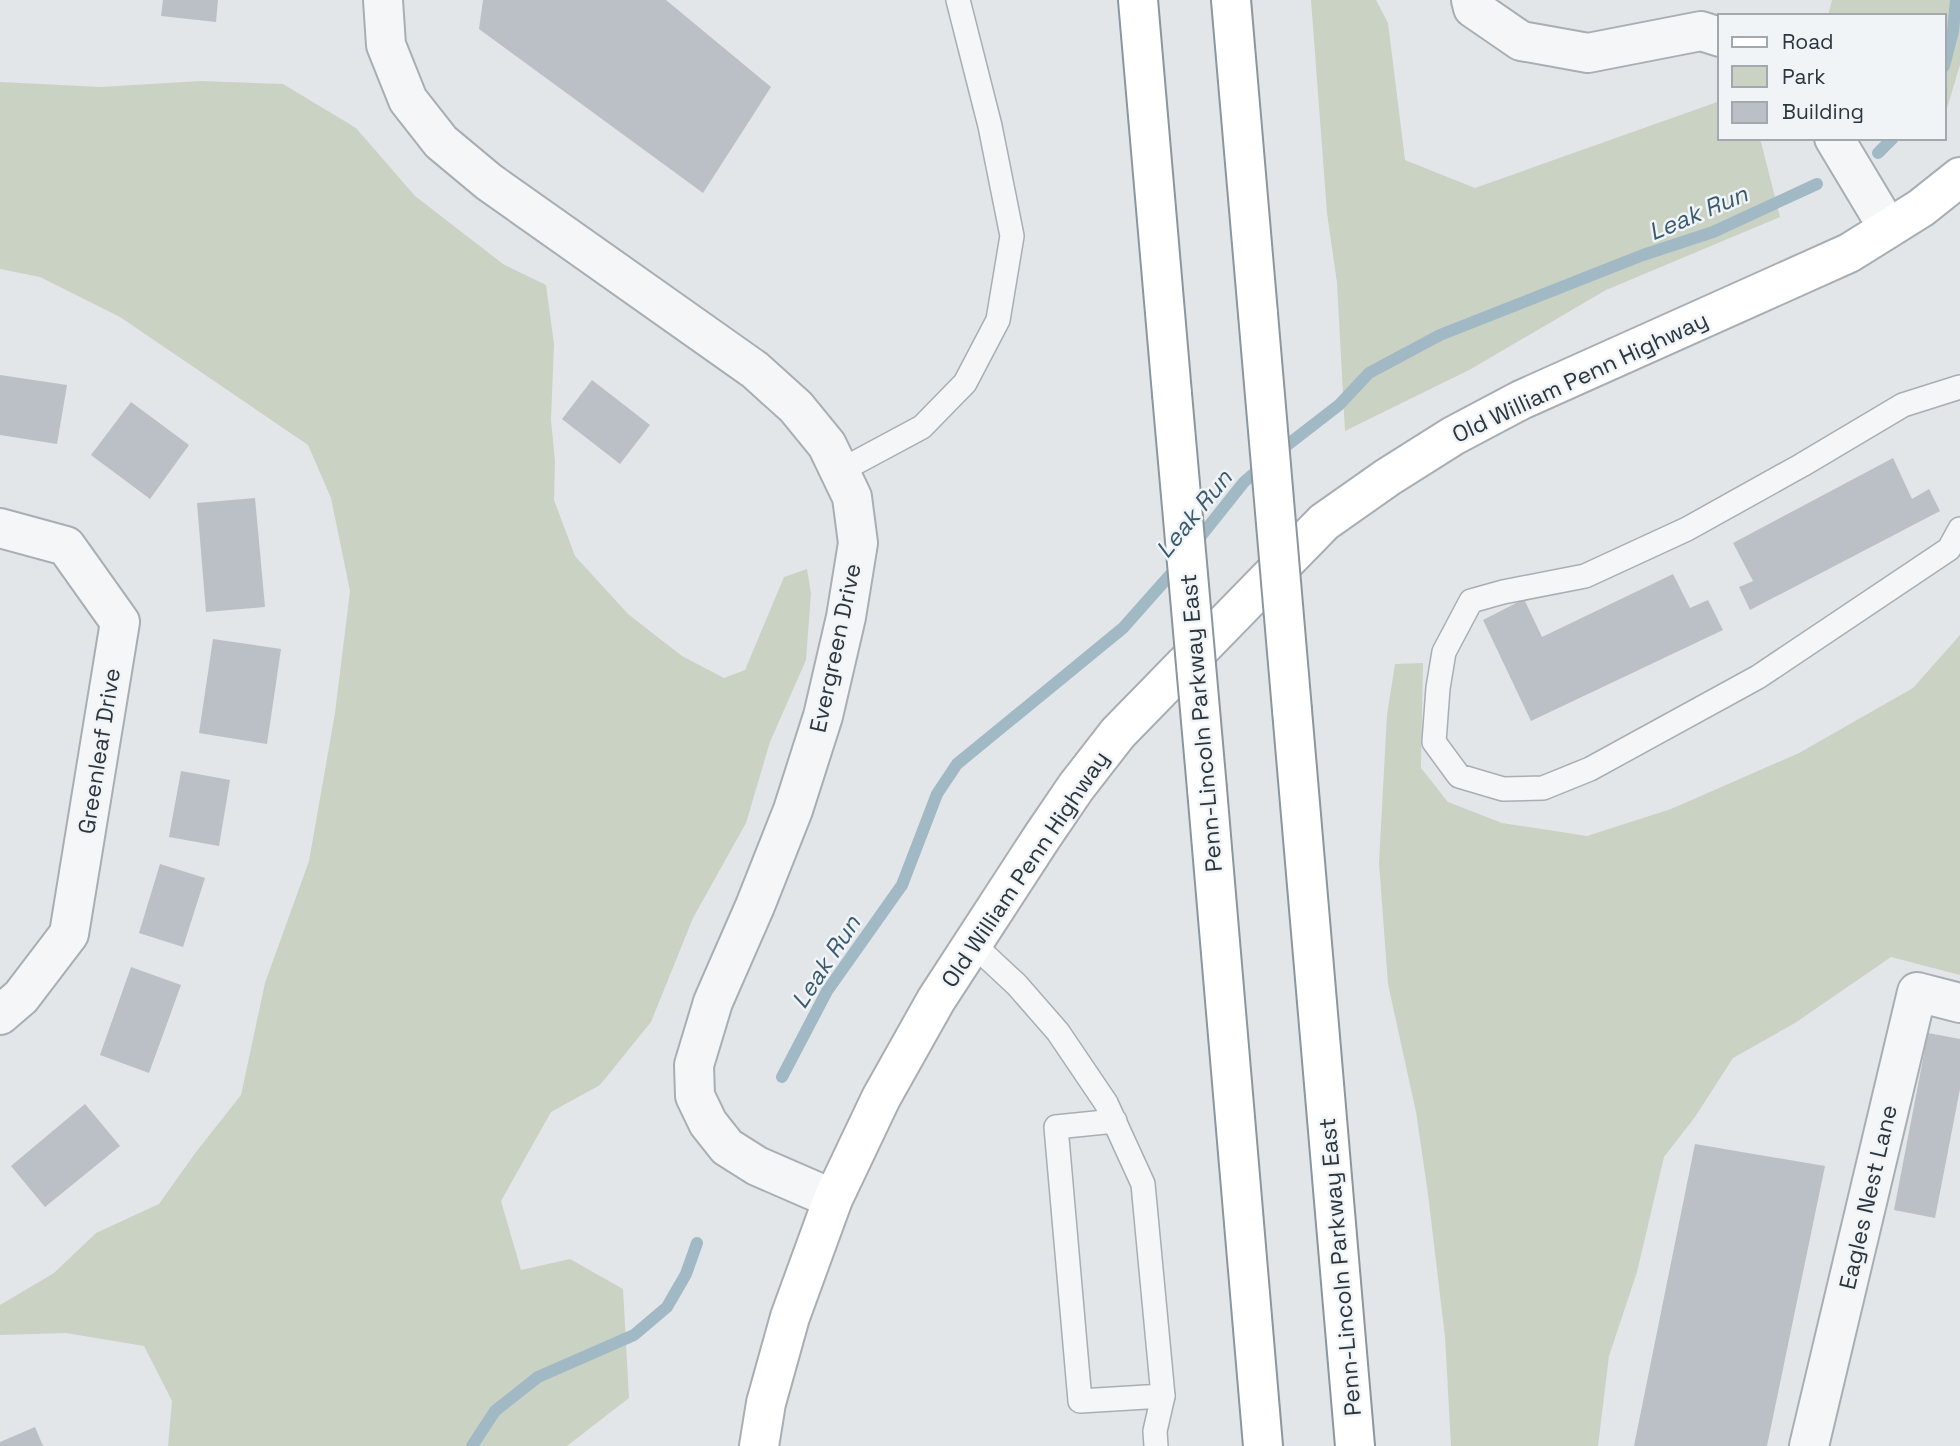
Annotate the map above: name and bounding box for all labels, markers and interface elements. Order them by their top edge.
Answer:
legend [1718,14,1946,140]
text: Road [1782,28,1834,55]
text: Park [1782,63,1826,90]
text: Building [1782,98,1864,125]
water label: Leak Run [1644,177,1753,247]
street label: Old William Penn Highway [1447,304,1713,450]
water label: Leak Run [1149,462,1239,564]
street label: Evergreen Drive [802,561,868,735]
street label: Penn-Lincoln Parkway East [1173,573,1229,873]
street label: Greenleaf Drive [71,666,127,836]
street label: Old William Penn Highway [935,745,1115,993]
water label: Leak Run [784,908,868,1014]
street label: Eagles Nest Lane [1832,1102,1904,1292]
street label: Penn-Lincoln Parkway East [1312,1117,1368,1417]

